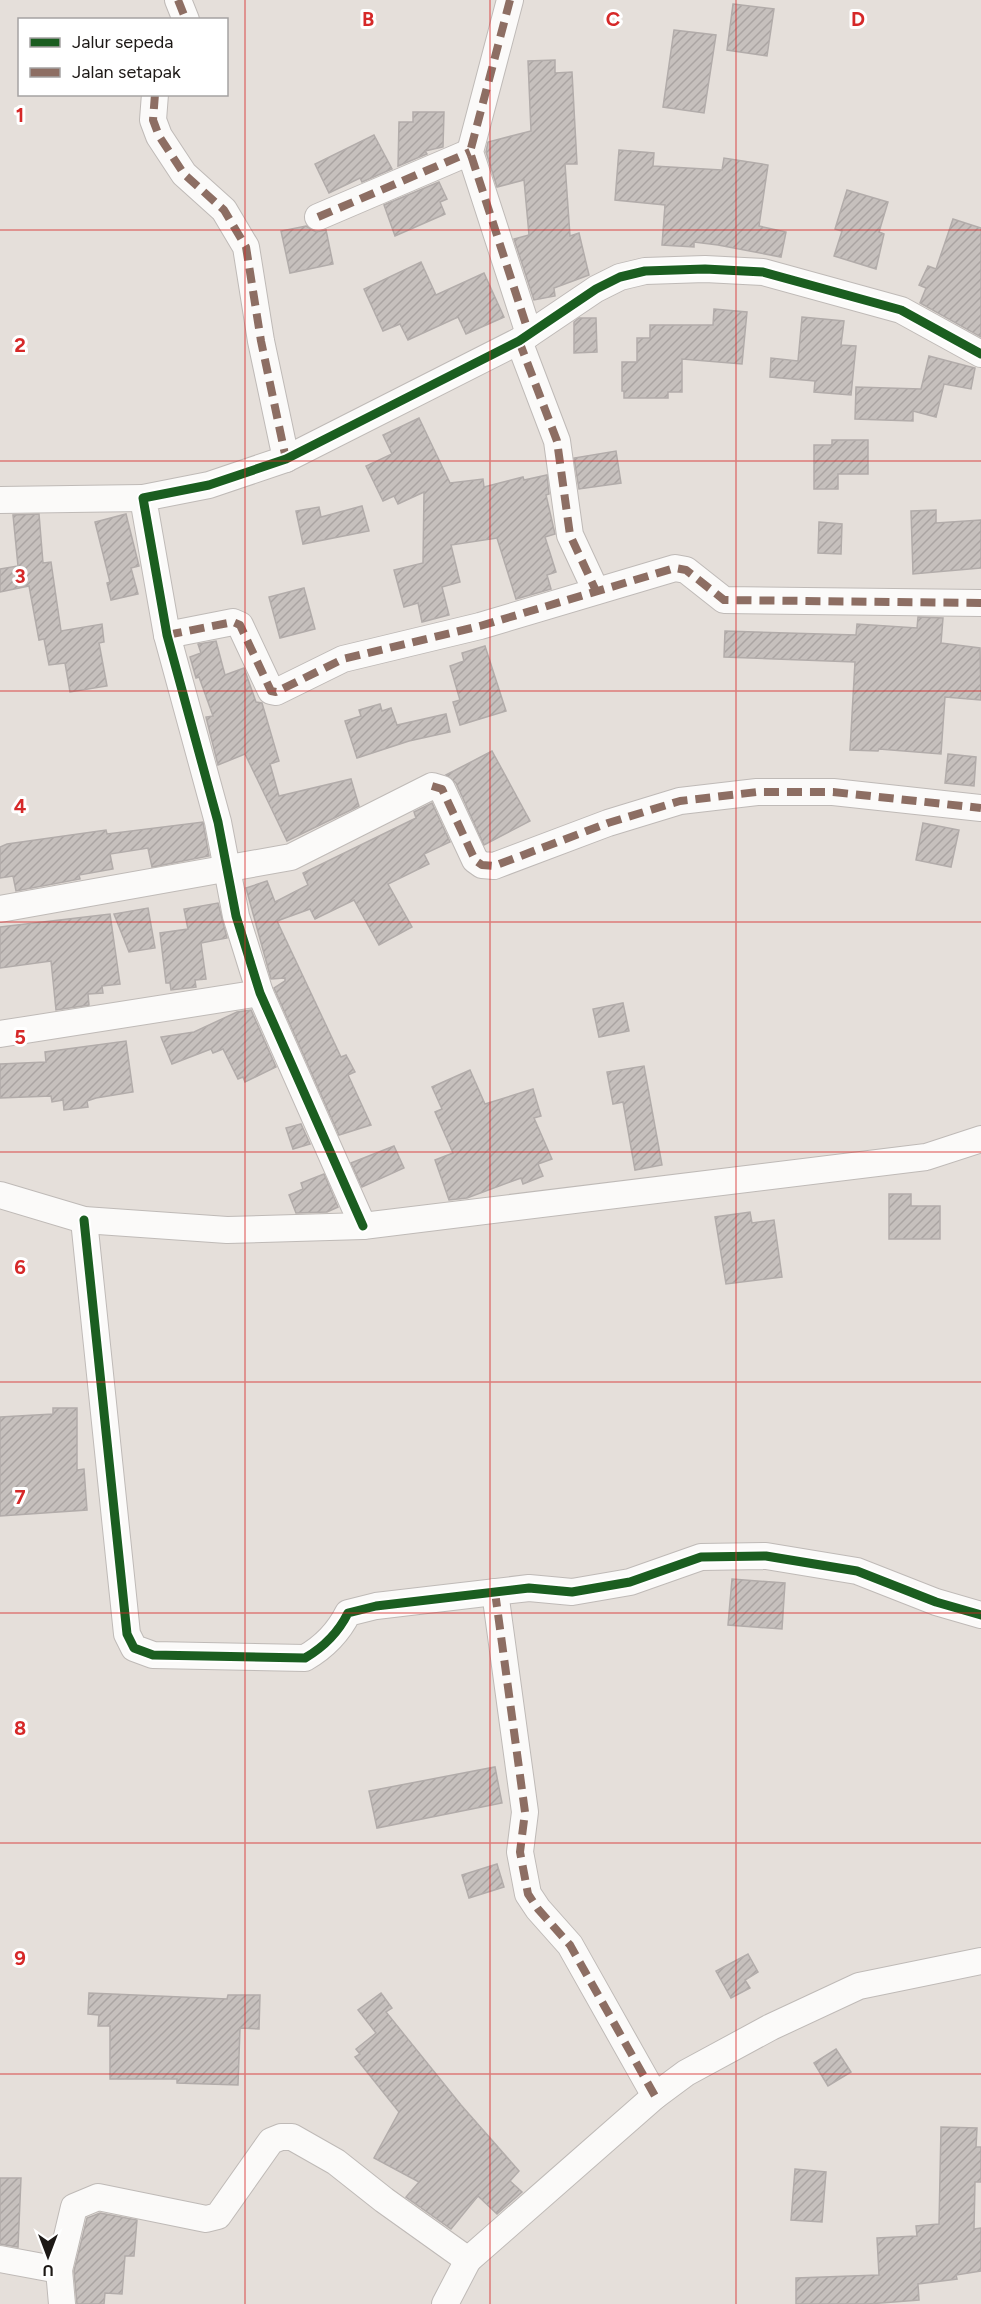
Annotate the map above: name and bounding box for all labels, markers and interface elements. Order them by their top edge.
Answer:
text: B [362,7,374,31]
text: C [606,7,620,31]
text: D [851,7,865,31]
legend [18,18,228,96]
text: Jalur sepeda [72,31,173,53]
text: Jalan setapak [72,61,181,83]
text: 1 [16,103,24,127]
text: 2 [14,333,26,357]
text: 3 [14,564,26,588]
text: 4 [14,794,27,818]
text: 5 [14,1025,26,1049]
text: 6 [14,1255,26,1279]
text: 7 [14,1485,26,1509]
text: 8 [14,1716,26,1740]
text: 9 [14,1946,26,1970]
north arrow [18,2226,78,2286]
text: U [42,2261,54,2280]

